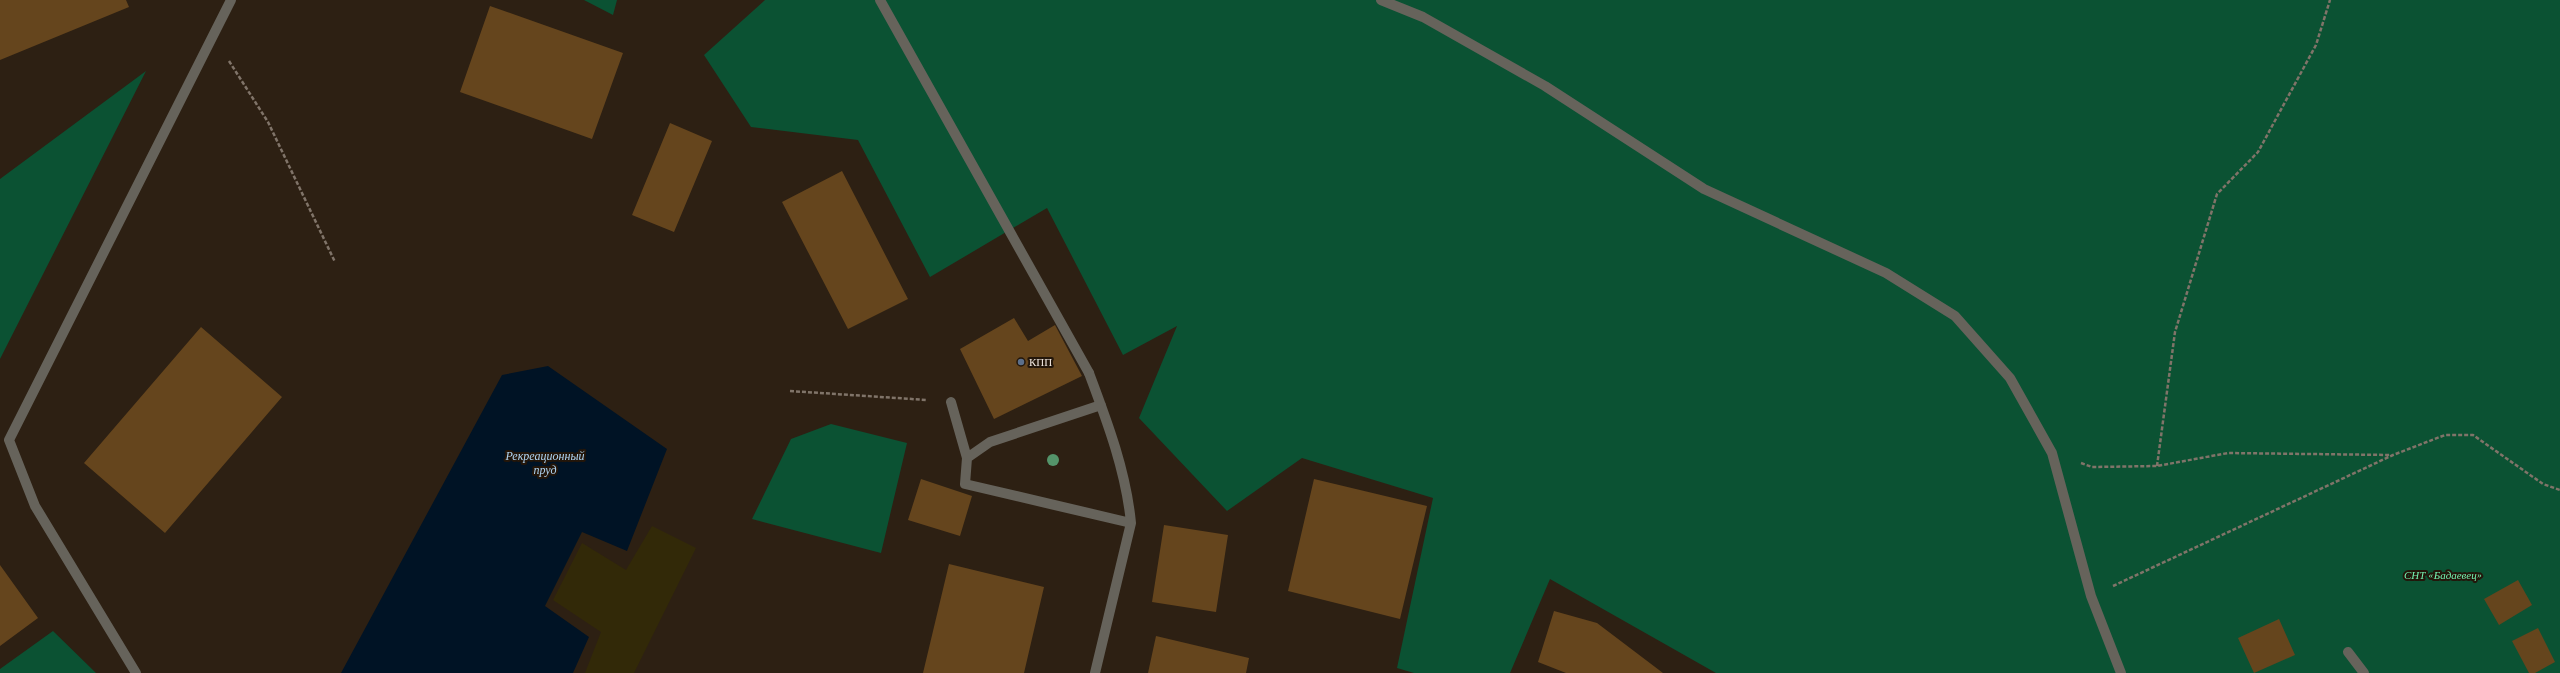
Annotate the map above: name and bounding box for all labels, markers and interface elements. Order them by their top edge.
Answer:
place label: КПП [1029,355,1052,369]
marker: КПП [1016,357,1026,367]
water label: Рекреационный пруд [504,448,585,477]
park label: СНТ «Бадаевец» [2404,568,2482,582]

